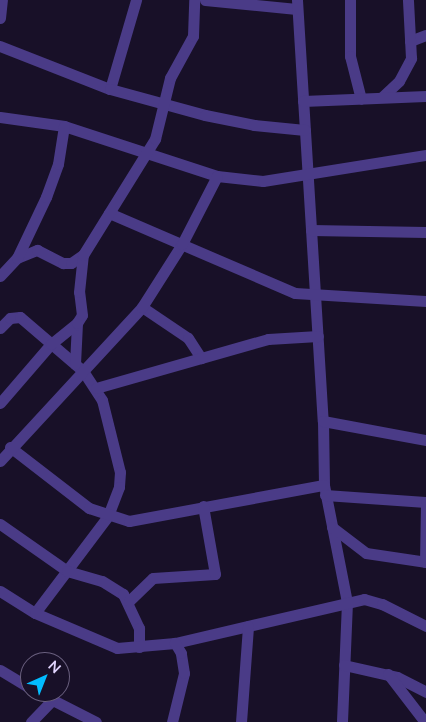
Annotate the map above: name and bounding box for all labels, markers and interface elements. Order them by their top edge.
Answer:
north arrow [20,652,70,702]
text: N [45,657,65,676]

